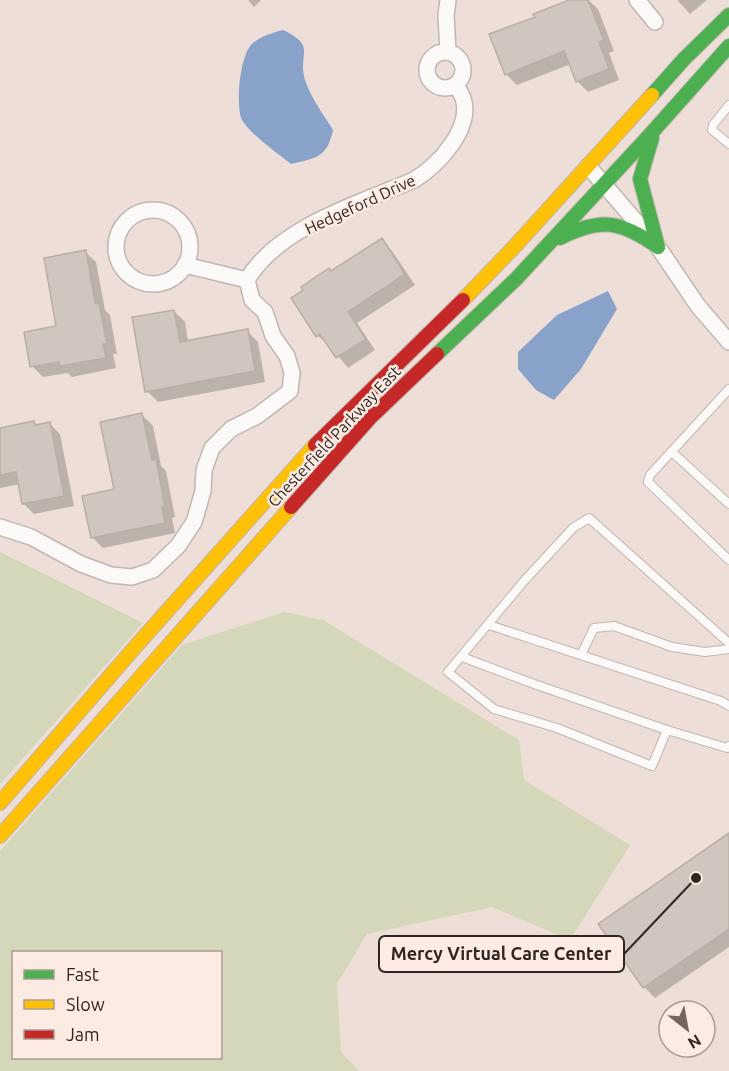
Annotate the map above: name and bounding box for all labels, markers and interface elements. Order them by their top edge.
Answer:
street label: Hedgeford Drive [302,171,418,237]
street label: Chesterfield Parkway East [264,361,405,510]
callout: Mercy Virtual Care Center [379,936,624,972]
text: Mercy Virtual Care Center [391,943,612,963]
legend [12,951,222,1059]
text: Fast [66,964,99,984]
text: Slow [66,994,105,1014]
north arrow [657,999,717,1059]
text: Jam [66,1024,100,1044]
text: N [685,1031,704,1053]

